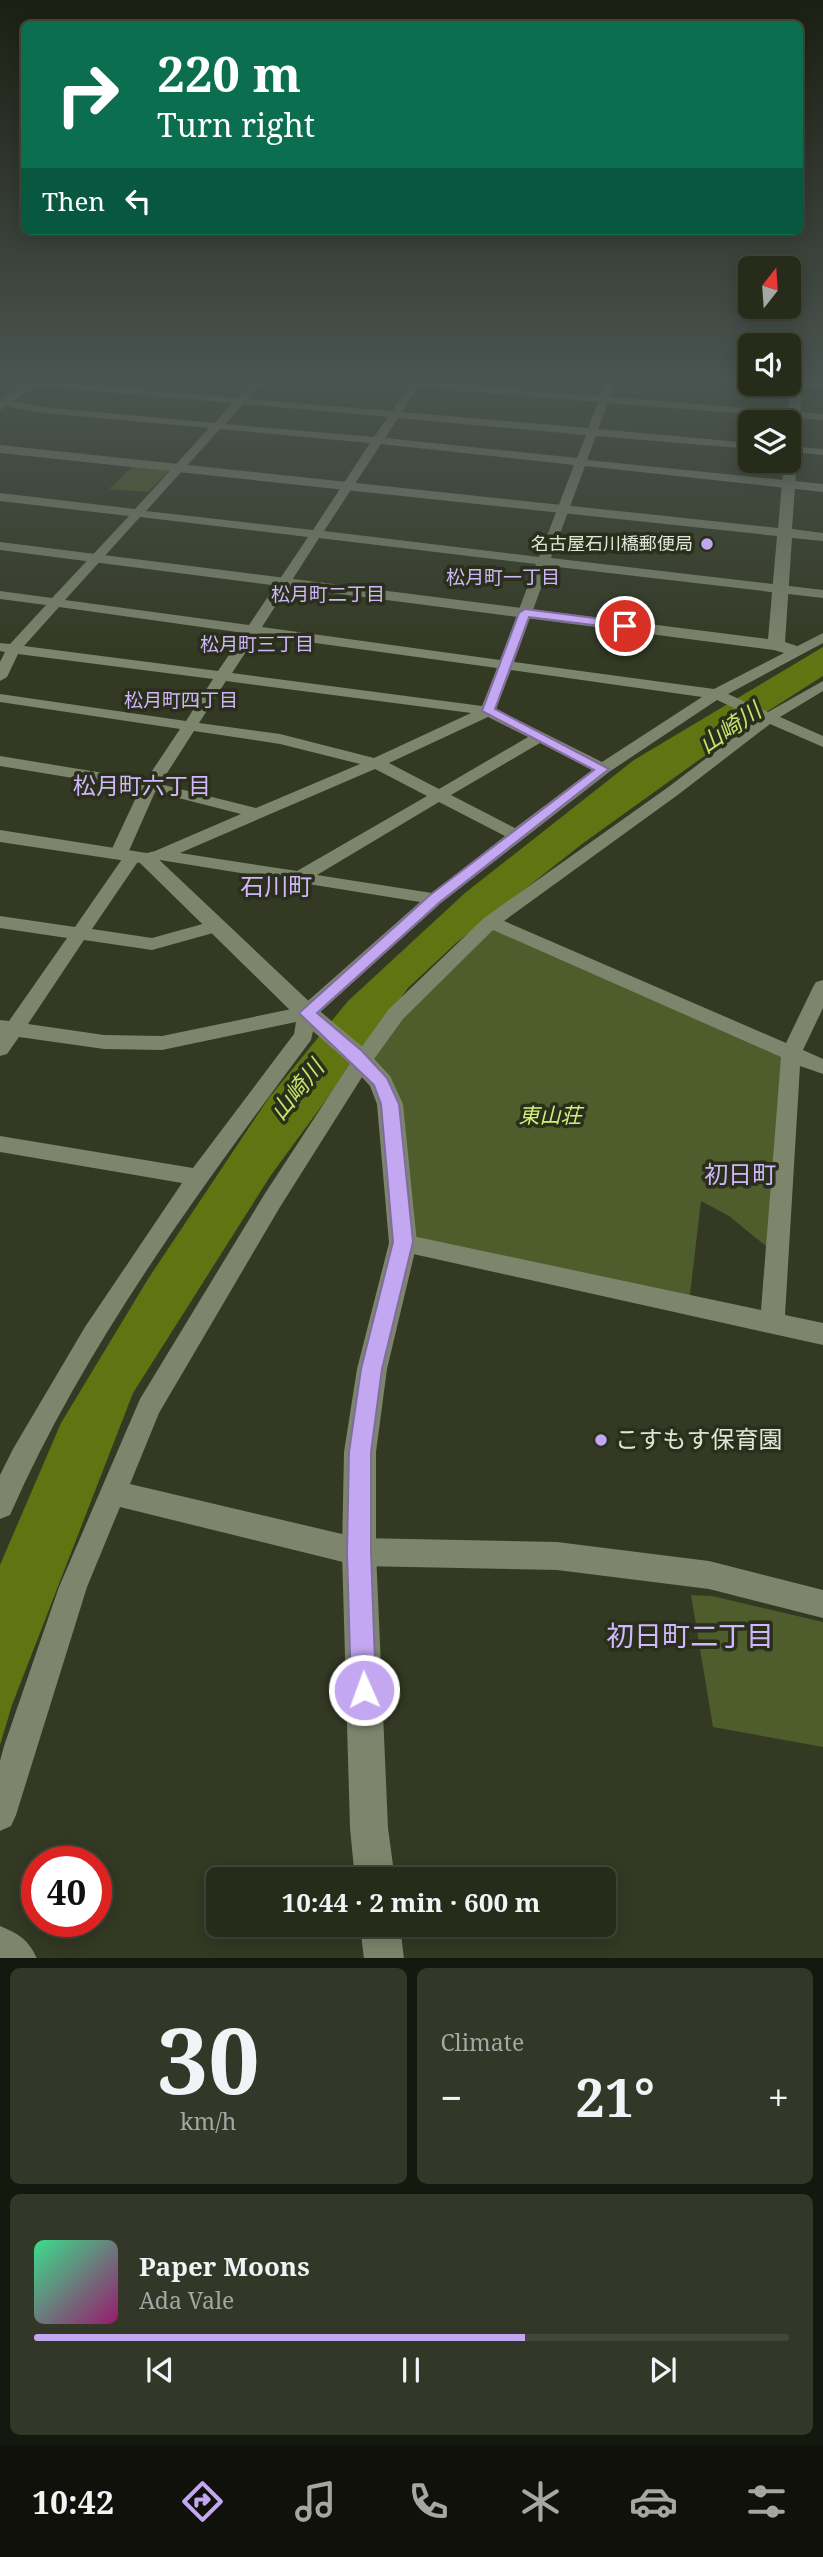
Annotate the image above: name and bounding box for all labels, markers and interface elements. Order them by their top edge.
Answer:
text: 220 m [157,40,301,106]
icon: right [42,49,133,140]
text: Turn right [157,103,315,146]
icon: left [119,182,157,220]
text: Then [42,183,105,219]
north arrow [738,256,802,318]
map controls [738,256,801,473]
button: sound [738,333,801,396]
button: layers [738,410,801,473]
place label: 名古屋石川橋郵便局 [531,531,693,555]
marker: 名古屋石川橋郵便局 [699,536,715,552]
district label: 松月町一丁目 [446,564,560,590]
district label: 松月町二丁目 [271,581,385,607]
pin [595,596,655,656]
icon: arrive [606,607,644,645]
district label: 松月町三丁目 [200,631,314,657]
district label: 松月町四丁目 [124,687,238,713]
water label: 山崎川 [692,693,769,760]
district label: 松月町六丁目 [73,769,211,801]
district label: 石川町 [240,869,312,902]
water label: 山崎川 [262,1050,332,1126]
park label: 東山荘 [519,1101,584,1129]
district label: 初日町 [704,1157,776,1190]
place label: こすもす保育園 [615,1422,783,1455]
marker: こすもす保育園 [593,1432,609,1448]
district label: 初日町二丁目 [606,1616,774,1654]
position arrow [327,1653,401,1727]
speed limit sign: 40 [21,1846,112,1937]
text: 10:44 · 2 min · 600 m [281,1884,541,1920]
text: 30 [157,1997,260,2121]
text: Climate [441,2026,524,2058]
text: 21° [575,2061,655,2132]
text: − [441,2071,463,2123]
text: + [768,2071,789,2123]
text: km/h [180,2105,236,2137]
text: Paper Moons [139,2248,310,2284]
text: Ada Vale [139,2284,234,2316]
icon: previous [141,2351,179,2389]
icon: pause [392,2351,430,2389]
icon: next [644,2351,682,2389]
icon: directions [178,2477,227,2526]
icon: music [291,2477,340,2526]
icon: phone [404,2477,453,2526]
icon: climate [516,2477,565,2526]
icon: car [629,2477,678,2526]
icon: filters [742,2477,791,2526]
text: 10:42 [32,2480,114,2523]

